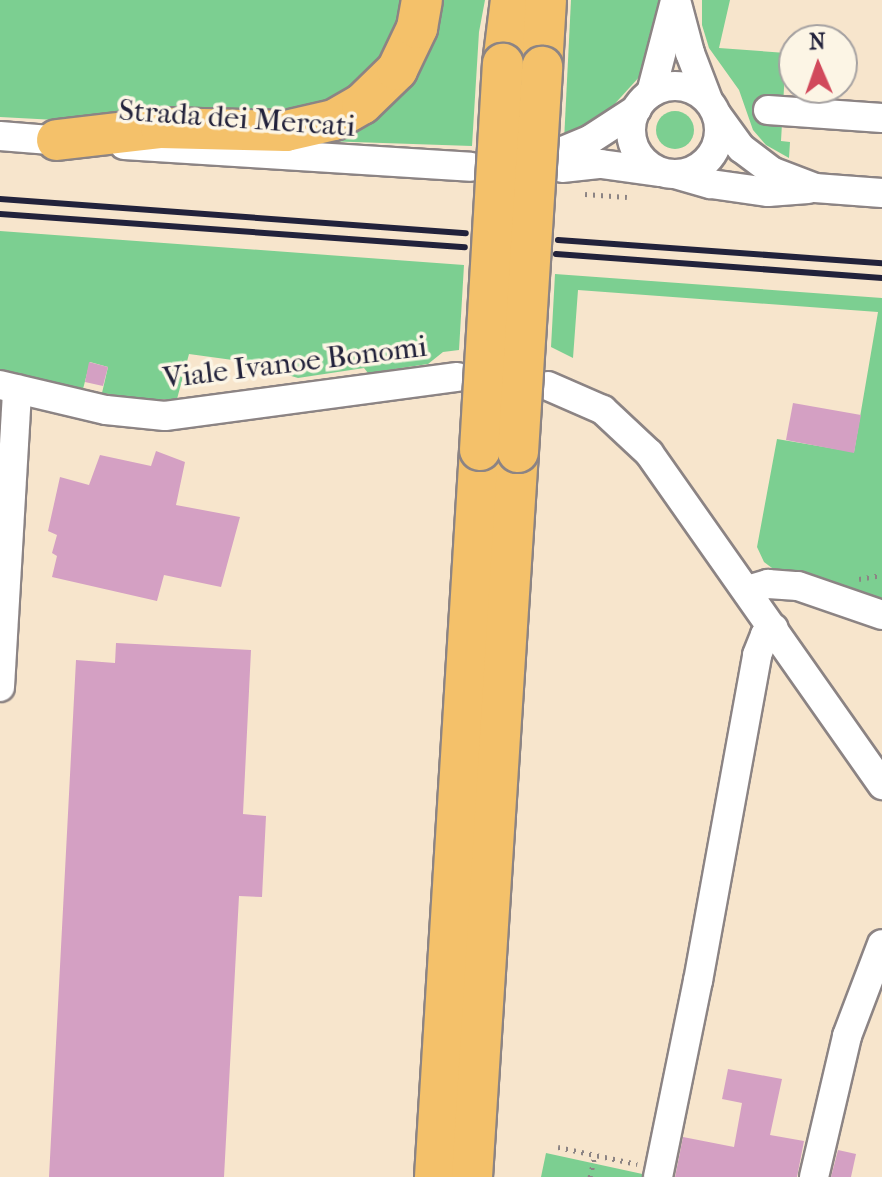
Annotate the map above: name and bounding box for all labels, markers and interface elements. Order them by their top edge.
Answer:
north arrow [778,24,858,104]
text: N [808,29,826,55]
street label: Strada dei Mercati [117,93,357,145]
street label: Viale Ivanoe Bonomi [161,329,429,397]

